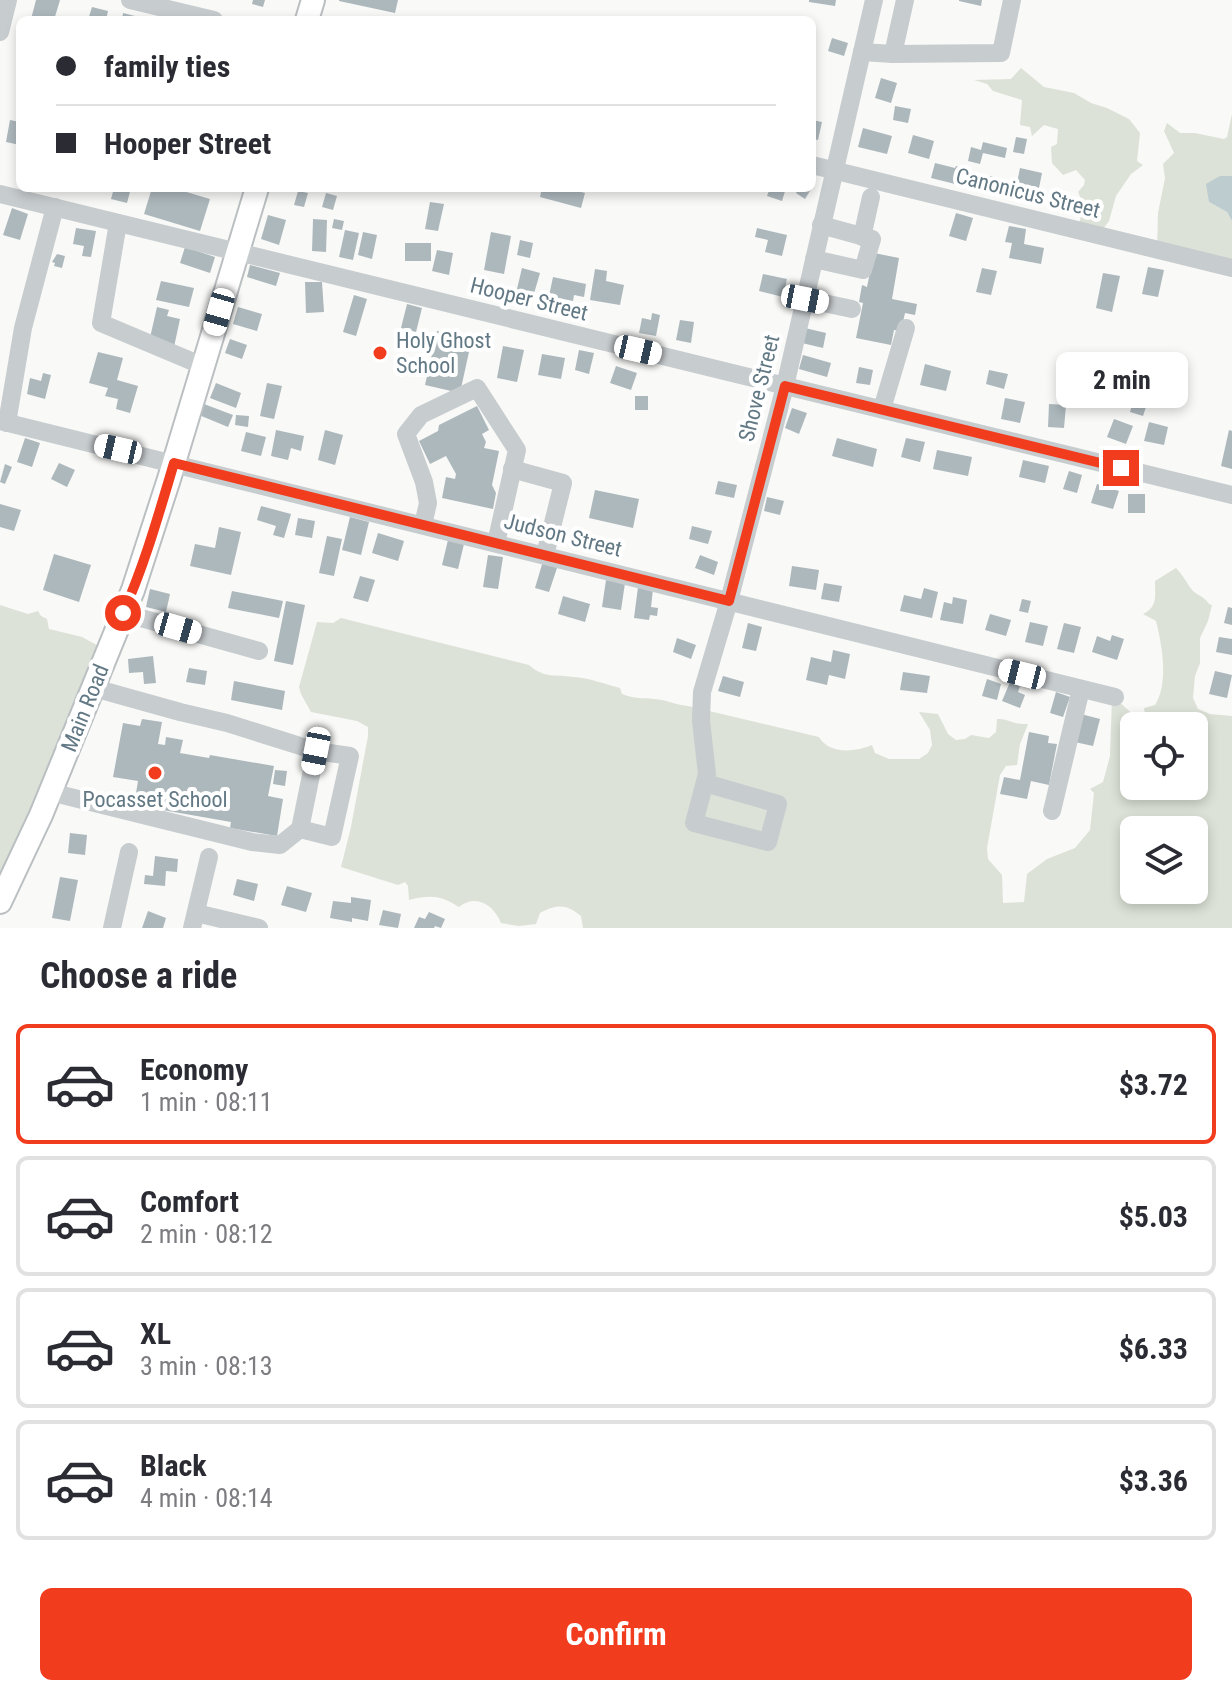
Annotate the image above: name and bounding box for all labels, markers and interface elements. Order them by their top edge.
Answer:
text: family ties [104,49,230,84]
text: Hooper Street [104,126,271,161]
street label: Canonicus Street [953,163,1103,223]
street label: Hooper Street [468,272,590,326]
car [779,283,831,315]
car [201,286,237,338]
place label: Holy Ghost School [396,328,491,378]
street label: Shove Street [734,332,784,444]
car [612,333,664,367]
marker: Holy Ghost School [371,344,389,362]
callout: 2 min [1055,352,1187,408]
text: 2 min [1093,365,1151,395]
car [92,432,144,466]
route end [1103,450,1139,486]
street label: Judson Street [502,508,624,562]
route start [105,595,141,631]
car [152,610,204,646]
car [996,657,1048,691]
street label: Main Road [56,661,114,755]
map controls [1120,712,1208,904]
button: locate [1120,712,1208,800]
car [300,725,332,777]
marker: Pocasset School [146,764,164,782]
place label: Pocasset School [82,787,228,812]
button: layers [1120,816,1208,904]
text: Choose a ride [40,955,237,997]
icon: car [44,1048,116,1120]
text: Economy [140,1052,248,1087]
text: $3.72 [1119,1067,1188,1102]
text: 1 min · 08:11 [140,1087,273,1117]
icon: car [44,1180,116,1252]
text: Comfort [140,1184,239,1219]
text: $5.03 [1119,1199,1188,1234]
text: 2 min · 08:12 [140,1219,273,1249]
icon: car [44,1312,116,1384]
text: XL [140,1316,171,1351]
text: $6.33 [1119,1331,1188,1366]
text: 3 min · 08:13 [140,1351,273,1381]
icon: car [44,1444,116,1516]
text: Black [140,1448,207,1483]
text: $3.36 [1119,1463,1188,1498]
text: 4 min · 08:14 [140,1483,273,1513]
button: Confirm [40,1588,1192,1680]

